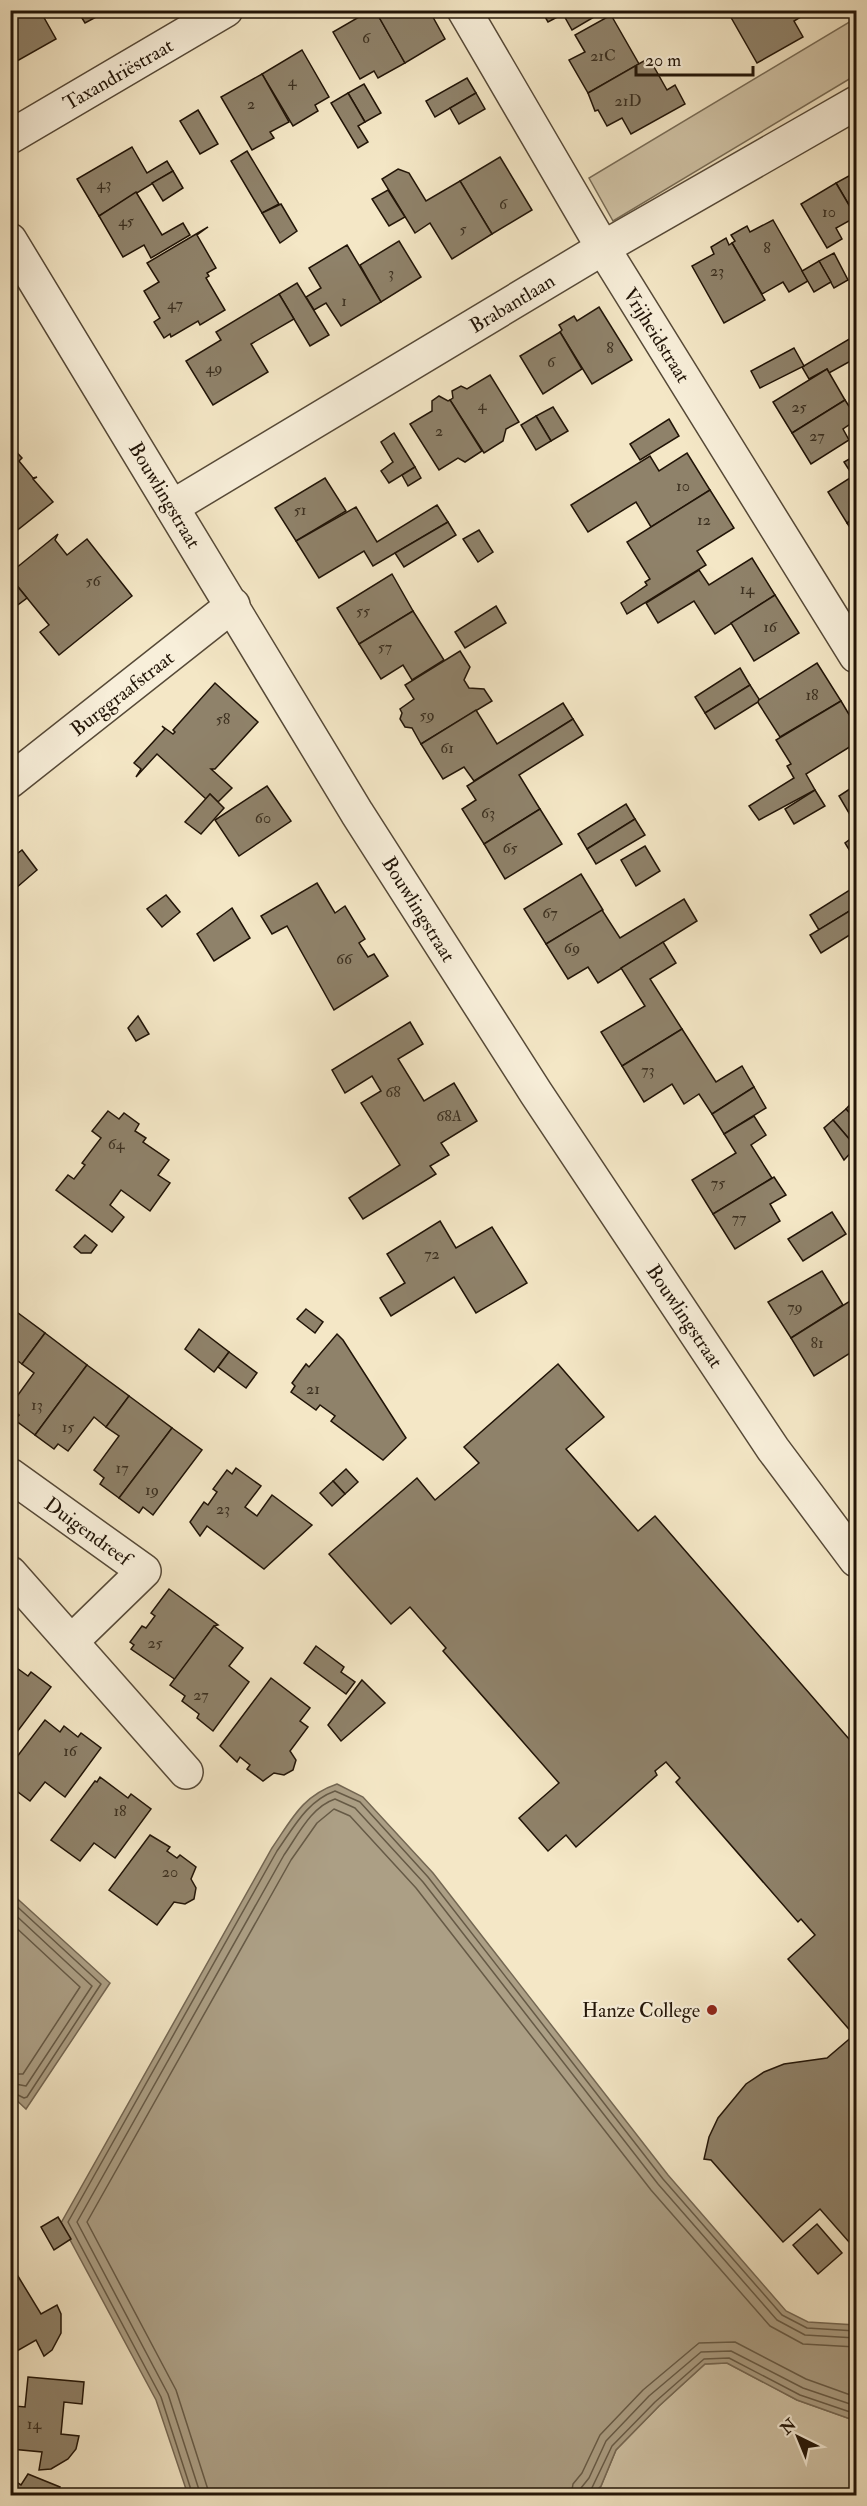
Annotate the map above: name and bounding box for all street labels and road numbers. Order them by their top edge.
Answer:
street label: Taxandriëstraat [59,33,178,116]
street label: Brabantlaan [465,268,560,339]
street label: Vrijheidstraat [618,283,696,388]
street label: Bouwlingstraat [123,438,206,553]
street label: Burggraafstraat [66,645,180,742]
street label: Bouwlingstraat [376,852,461,967]
street label: Bouwlingstraat [641,1260,729,1373]
street label: Duigendreef [40,1492,139,1573]

